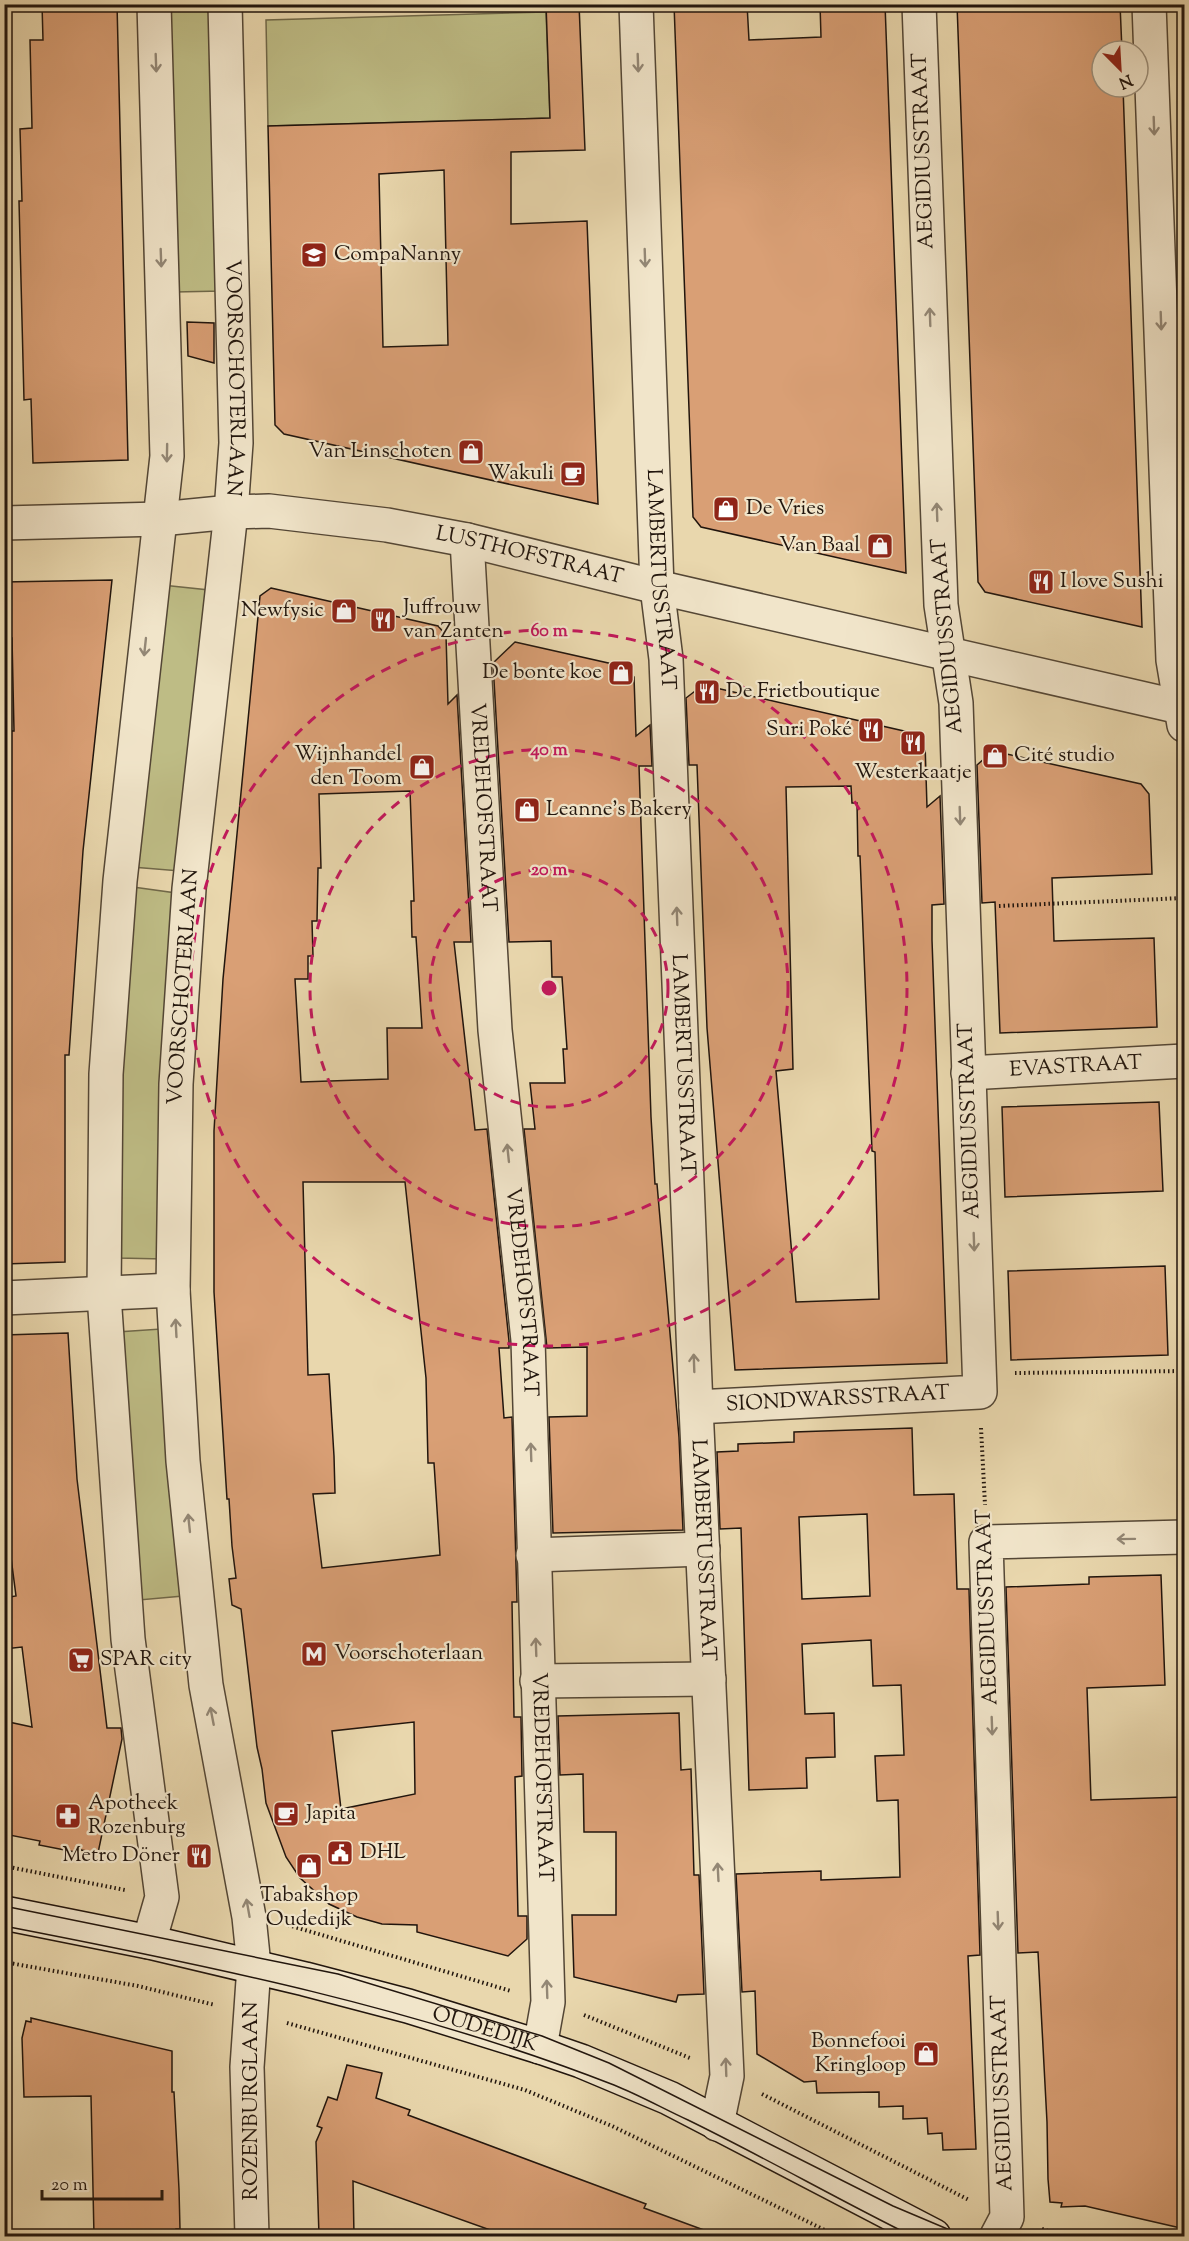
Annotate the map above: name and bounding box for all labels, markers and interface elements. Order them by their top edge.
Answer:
north arrow [1090,39,1150,99]
one-way arrow [150,52,161,72]
one-way arrow [633,52,644,72]
street label: AEGIDIUSSTRAAT [906,52,942,250]
text: N [1114,67,1136,94]
one-way arrow [1148,115,1159,135]
school or university icon: CompaNanny [299,240,329,270]
place label: CompaNanny [334,240,462,270]
one-way arrow [156,247,167,267]
one-way arrow [640,247,651,267]
street label: VOORSCHOTERLAAN [216,259,251,498]
one-way arrow [925,307,936,327]
one-way arrow [1155,310,1166,330]
place label: Van Linschoten [308,437,452,467]
shop icon: Van Linschoten [456,437,486,467]
one-way arrow [161,442,172,462]
place label: Wakuli [487,459,554,489]
cafe icon: Wakuli [558,459,588,489]
street label: LAMBERTUSSTRAAT [638,468,682,691]
shop icon: De Vries [711,494,741,524]
place label: De Vries [746,494,824,524]
one-way arrow [932,502,943,522]
street label: LUSTHOFSTRAAT [433,519,627,593]
place label: Van Baal [779,531,860,561]
shop icon: Van Baal [865,531,895,561]
street label: AEGIDIUSSTRAAT [924,537,971,735]
restaurant icon: I love Sushi [1026,567,1056,597]
place label: I love Sushi [1060,567,1164,597]
place label: Juffrouw van Zanten [402,593,504,647]
place label: Newfysic [241,596,324,626]
shop icon: Newfysic [329,596,359,626]
restaurant icon: Juffrouw van Zanten [368,605,398,635]
text: 60 m [530,619,568,645]
one-way arrow [140,636,151,656]
place label: De bonte koe [482,658,602,688]
shop icon: De bonte koe [606,658,636,688]
restaurant icon: De Frietboutique [692,677,722,707]
place label: De Frietboutique [726,677,880,707]
street label: VREDEHOFSTRAAT [461,702,503,913]
place label: Suri Poké [766,715,852,745]
restaurant icon: Suri Poké [856,715,886,745]
restaurant icon: Westerkaatje [898,728,928,758]
text: 40 m [529,738,568,764]
place label: Wijnhandel den Toom [294,740,402,794]
shop icon: Cité studio [980,741,1010,771]
place label: Cité studio [1014,741,1115,771]
shop icon: Wijnhandel den Toom [407,752,437,782]
place label: Westerkaatje [854,758,972,788]
shop icon: Leanne's Bakery [512,795,542,825]
place label: Leanne's Bakery [546,795,692,825]
one-way arrow [954,806,965,826]
text: 20 m [531,858,567,884]
street label: VOORSCHOTERLAAN [161,867,207,1106]
one-way arrow [671,906,682,926]
street label: LAMBERTUSSTRAAT [663,953,702,1177]
centre of rings [539,978,559,998]
street label: AEGIDIUSSTRAAT [952,1022,988,1220]
street label: EVASTRAAT [1009,1048,1143,1086]
one-way arrow [502,1144,513,1163]
street label: VREDEHOFSTRAAT [497,1186,545,1397]
one-way arrow [968,1232,980,1252]
one-way arrow [170,1319,181,1339]
one-way arrow [689,1353,700,1373]
street label: SIONDWARSSTRAAT [725,1379,951,1420]
street label: LAMBERTUSSTRAAT [683,1439,723,1662]
one-way arrow [525,1442,536,1462]
street label: AEGIDIUSSTRAAT [970,1508,1006,1706]
one-way arrow [183,1513,194,1533]
one-way arrow [1117,1533,1137,1544]
one-way arrow [530,1637,542,1657]
metro station icon: Voorschoterlaan [299,1639,329,1669]
place label: Voorschoterlaan [334,1639,483,1669]
supermarket icon: SPAR city [66,1645,96,1675]
place label: SPAR city [100,1645,193,1675]
street label: VREDEHOFSTRAAT [523,1672,559,1883]
one-way arrow [206,1707,217,1727]
one-way arrow [986,1716,998,1736]
place label: Apotheek Rozenburg [88,1789,186,1843]
cafe icon: Japita [271,1799,301,1829]
place label: Japita [305,1799,356,1829]
pharmacy icon: Apotheek Rozenburg [53,1801,83,1831]
public building icon: DHL [325,1838,355,1868]
place label: DHL [360,1838,406,1868]
place label: Metro Döner [62,1841,180,1871]
restaurant icon: Metro Döner [184,1841,214,1871]
shop icon: Tabakshop Oudedijk [294,1851,324,1881]
one-way arrow [712,1862,723,1882]
place label: Tabakshop Oudedijk [260,1881,358,1935]
one-way arrow [242,1899,253,1919]
one-way arrow [992,1911,1004,1931]
one-way arrow [542,1979,553,1999]
street label: AEGIDIUSSTRAAT [985,1994,1021,2192]
street label: OUDEDIJK [428,1999,541,2060]
street label: ROZENBURGLAAN [237,2001,267,2201]
place label: Bonnefooi Kringloop [811,2027,906,2081]
shop icon: Bonnefooi Kringloop [911,2039,941,2069]
one-way arrow [721,2057,732,2077]
scale bar [42,2163,162,2201]
text: 20 m [51,2173,88,2199]

